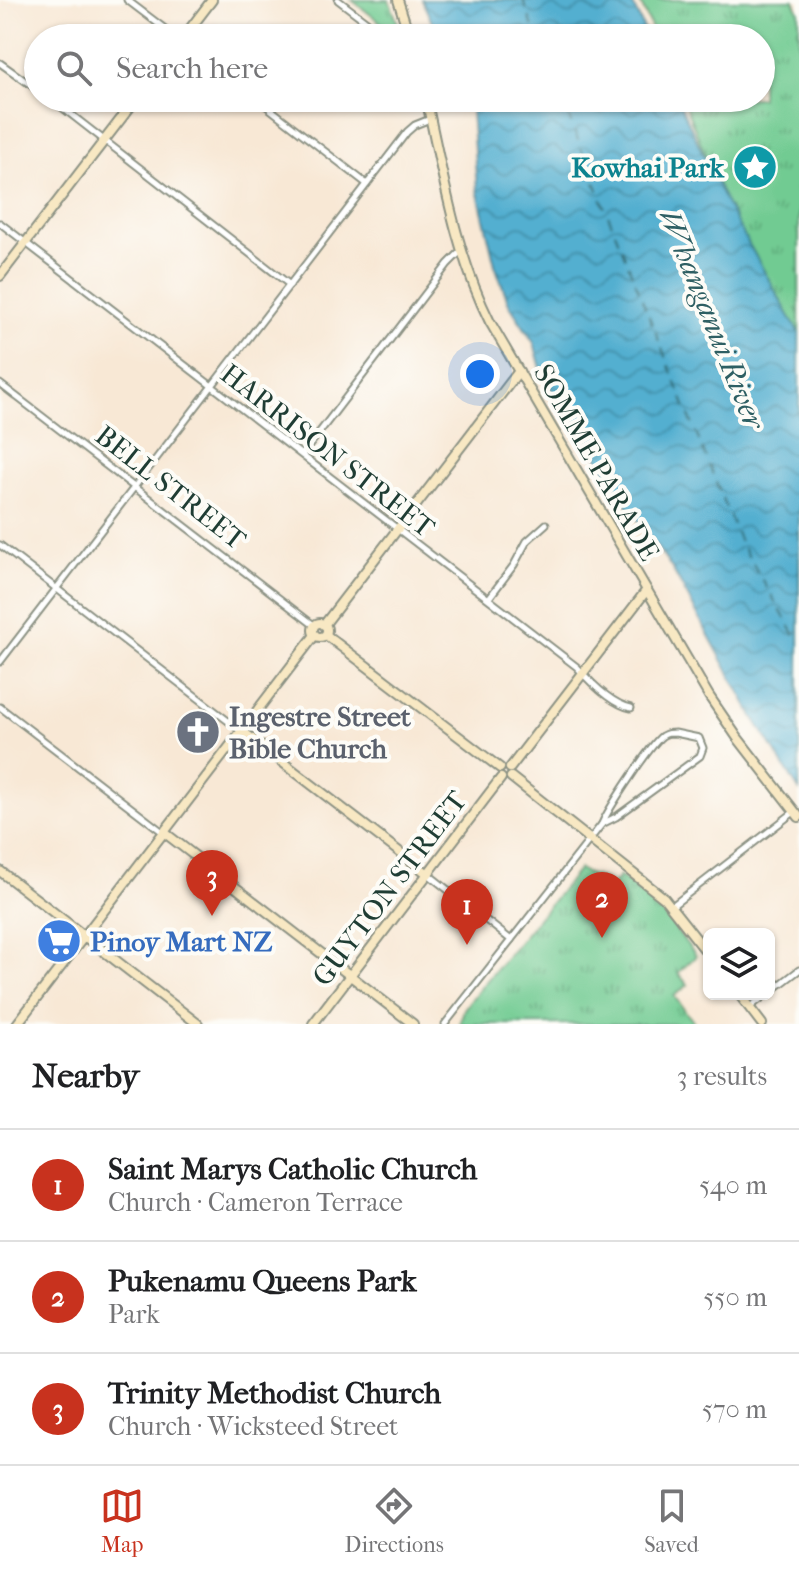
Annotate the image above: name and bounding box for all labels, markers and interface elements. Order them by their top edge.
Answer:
search box [24,24,775,112]
icon: search [52,46,96,90]
text: Search here [116,51,268,86]
place icon: Kowhai Park [731,143,779,191]
place label: Kowhai Park [571,151,726,184]
water label: Whanganui River [652,204,773,437]
your location [460,354,500,394]
street label: HARRISON STREET [214,357,442,545]
street label: SOMME PARADE [527,358,666,566]
street label: BELL STREET [89,419,253,557]
place label: Ingestre Street Bible Church [229,700,412,765]
church icon: Ingestre Street Bible Church [174,708,222,756]
street label: GUYTON STREET [305,784,474,992]
pin: 3 [186,850,238,916]
pin: 2 [576,872,628,938]
pin: 1 [441,879,493,945]
supermarket icon: Pinoy Mart NZ [35,917,83,965]
place label: Pinoy Mart NZ [90,925,272,958]
map controls [703,928,775,1000]
button: layers [703,928,775,1000]
text: Nearby [32,1056,139,1096]
text: 3 results [677,1061,767,1092]
text: Saint Marys Catholic Church [108,1152,477,1187]
text: 1 [53,1170,63,1201]
text: 540 m [699,1170,767,1201]
text: Church · Cameron Terrace [108,1187,403,1218]
text: Pukenamu Queens Park [108,1264,416,1299]
text: 2 [51,1282,65,1313]
text: 550 m [703,1282,767,1313]
text: Park [108,1299,160,1330]
text: Trinity Methodist Church [108,1376,441,1411]
text: 3 [53,1394,63,1425]
text: 570 m [702,1394,767,1425]
text: Church · Wicksteed Street [108,1411,398,1442]
tab: Map [100,1484,144,1558]
tab: Directions [345,1484,444,1558]
tab: Saved [644,1484,699,1558]

